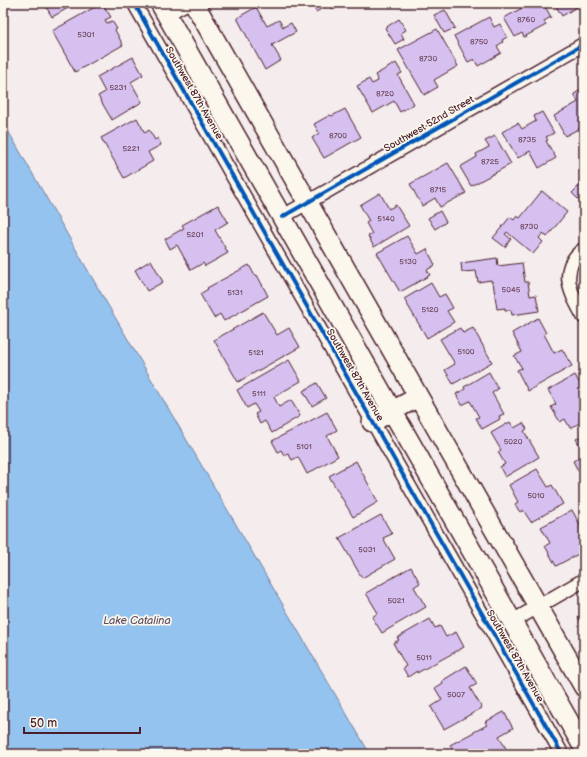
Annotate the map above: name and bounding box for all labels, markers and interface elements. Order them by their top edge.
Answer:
house number: 8760 [517,15,535,24]
house number: 5301 [77,30,95,39]
house number: 8750 [470,37,488,46]
street label: Southwest 87th Avenue [163,45,225,141]
house number: 8730 [419,54,437,63]
house number: 5231 [109,83,127,92]
house number: 8720 [376,89,394,98]
street label: Southwest 52nd Street [382,93,476,155]
house number: 8700 [329,131,347,140]
house number: 8735 [518,135,536,144]
house number: 5221 [123,144,140,153]
house number: 8725 [481,157,499,166]
house number: 8715 [430,185,447,194]
house number: 5140 [377,214,395,223]
house number: 8730 [520,222,538,231]
house number: 5201 [186,230,204,239]
house number: 5130 [399,257,417,266]
house number: 5045 [502,285,521,294]
house number: 5131 [227,288,243,297]
house number: 5120 [421,305,439,314]
street label: Southwest 87th Avenue [324,327,386,423]
house number: 5100 [457,347,475,356]
house number: 5121 [248,348,264,357]
house number: 5111 [252,389,266,398]
house number: 5020 [504,437,523,446]
house number: 5101 [296,442,312,451]
house number: 5010 [527,491,545,500]
house number: 5031 [358,545,376,554]
house number: 5021 [388,596,404,605]
street label: Southwest 87th Avenue [484,608,546,704]
water label: Lake Catalina [103,614,171,627]
house number: 5011 [416,653,432,662]
house number: 5007 [447,690,465,699]
scale bar [24,709,140,735]
text: 50 m [30,716,57,731]

